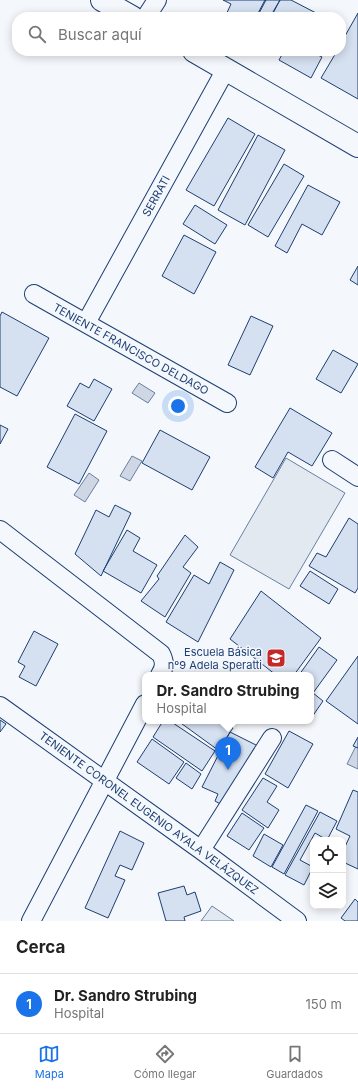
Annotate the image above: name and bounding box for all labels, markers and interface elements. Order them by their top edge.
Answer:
search box [12,12,346,56]
icon: search [26,23,48,45]
text: Buscar aquí [58,25,142,44]
street label: SERRATI [139,173,173,219]
street label: TENIENTE FRANCISCO DELDAGO [51,300,211,398]
your location [168,396,188,416]
place label: Escuela Básica nº9 Adela Speratti [168,645,262,672]
school or university icon: Escuela Básica nº9 Adela Speratti [265,647,287,669]
popup [142,672,314,724]
text: Dr. Sandro Strubing [156,681,300,700]
text: Hospital [156,700,207,716]
street label: TENIENTE CORONEL EUGENIO AYALA VELÁZQUEZ [37,729,262,897]
pin: 1 [215,737,241,770]
map controls [310,837,346,909]
button: locate [310,837,346,873]
button: layers [310,873,346,909]
text: Cerca [16,937,65,957]
text: Dr. Sandro Strubing [54,986,197,1005]
text: 1 [26,996,32,1012]
text: 150 m [306,996,342,1012]
text: Hospital [54,1005,104,1021]
tab: Mapa [35,1043,64,1081]
tab: Cómo llegar [134,1043,196,1081]
tab: Guardados [266,1043,323,1081]

